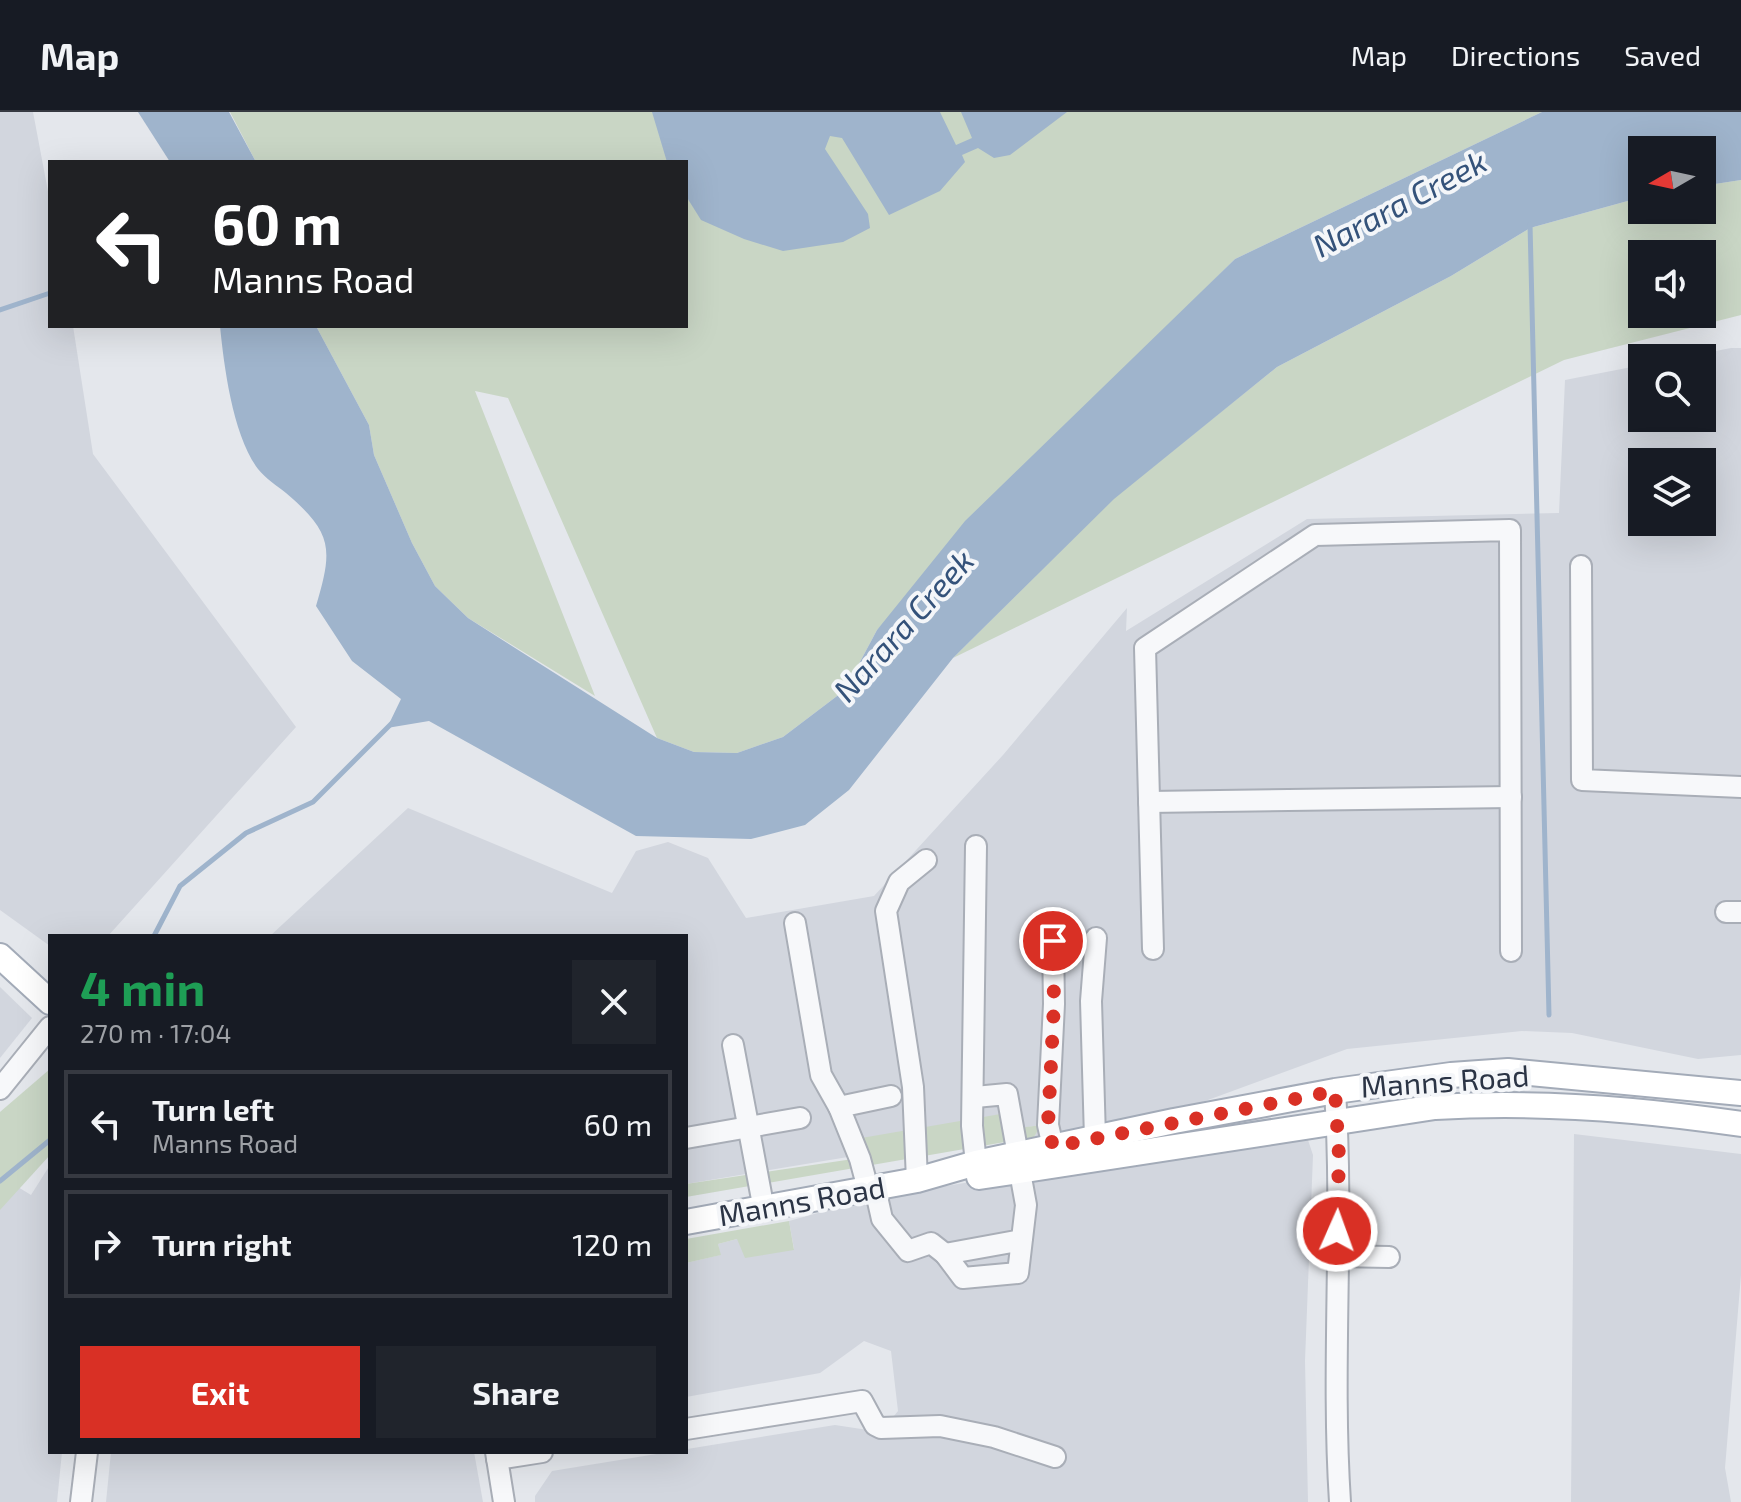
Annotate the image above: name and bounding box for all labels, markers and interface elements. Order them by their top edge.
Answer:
text: Map [40,32,119,78]
text: Map [1351,38,1407,72]
text: Directions [1451,38,1580,72]
text: Saved [1624,38,1701,72]
north arrow [1628,136,1716,224]
map controls [1628,136,1716,536]
water label: Narara Creek [1306,141,1492,264]
text: 60 m [212,189,342,256]
icon: left [80,192,184,296]
button: sound [1628,240,1716,328]
text: Manns Road [212,257,414,300]
button: search [1628,344,1716,432]
button: layers [1628,448,1716,536]
water label: Narara Creek [824,541,981,708]
pin [1019,907,1087,975]
icon: arrive [1031,919,1075,963]
text: 4 min [80,958,205,1016]
button: close [572,960,656,1044]
text: 270 m · 17:04 [80,1017,231,1048]
street label: Manns Road [1359,1056,1530,1104]
text: Turn left [152,1091,274,1127]
icon: left [84,1102,128,1146]
text: 60 m [584,1106,652,1142]
text: Manns Road [152,1127,298,1158]
street label: Manns Road [715,1168,888,1232]
position arrow [1295,1189,1379,1273]
icon: right [84,1222,128,1266]
text: Turn right [152,1226,292,1262]
text: 120 m [572,1226,652,1262]
button: Exit [80,1346,360,1438]
button: Share [376,1346,656,1438]

